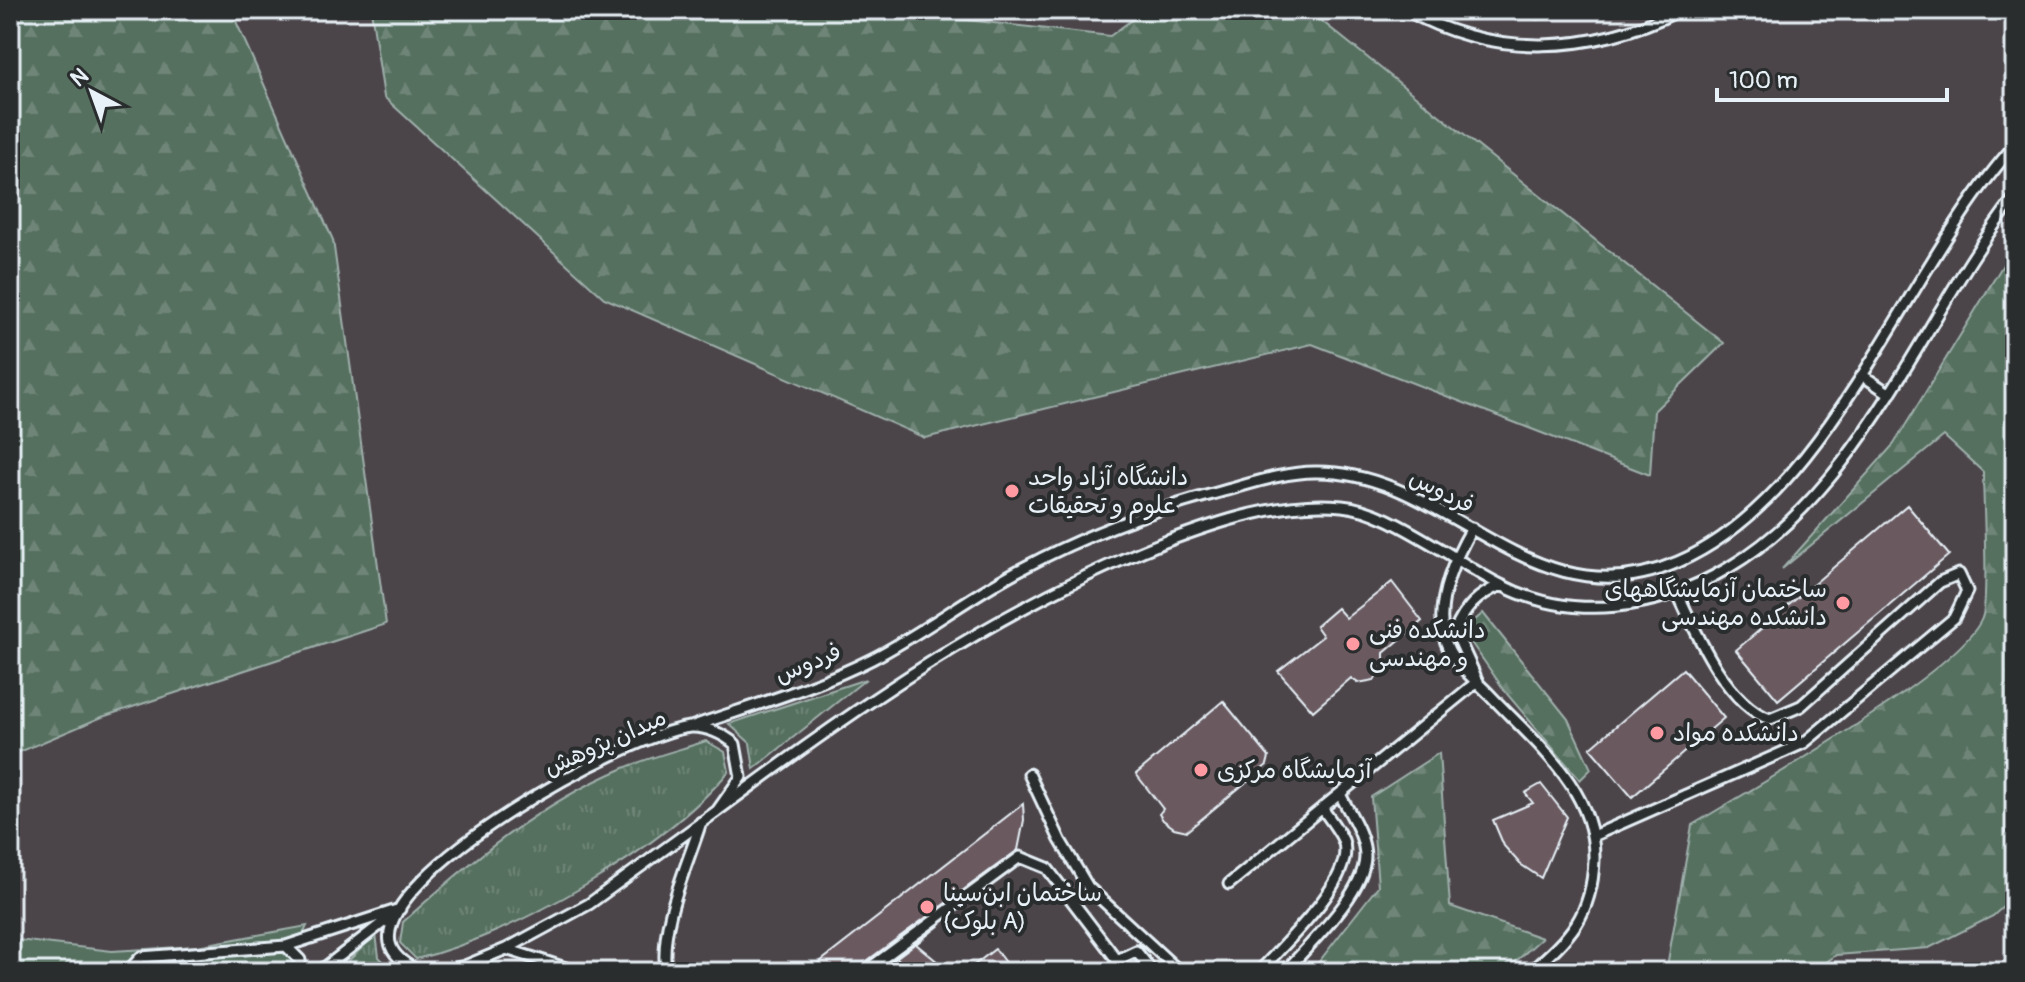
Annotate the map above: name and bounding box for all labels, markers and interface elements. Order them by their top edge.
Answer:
north arrow [52,52,132,132]
scale bar [1717,52,1947,102]
text: N [65,62,94,93]
text: 100 m [1729,66,1798,95]
place label: دانشگاه آزاد واحد علوم و تحقیقات [1028,463,1188,524]
street label: فردوس [1405,463,1479,520]
marker: دانشگاه آزاد واحد علوم و تحقیقات [1003,482,1021,500]
place label: ساختمان آزمایشگاههای دانشکده مهندسی [1604,575,1827,632]
marker: ساختمان آزمایشگاههای دانشکده مهندسی [1834,594,1852,612]
place label: دانشکده فنی و مهندسی [1369,616,1486,673]
marker: دانشکده فنی و مهندسی [1344,635,1362,653]
street label: فردوس [771,637,846,690]
street label: میدان پژوهش [540,703,671,782]
place label: دانشکده مواد [1673,719,1799,748]
marker: دانشکده مواد [1648,724,1666,742]
place label: آزمایشگاه مرکزی [1217,756,1372,785]
marker: آزمایشگاه مرکزی [1192,761,1210,779]
place label: ساختمان ابن‌سینا (بلوک A) [943,879,1102,937]
marker: ساختمان ابن‌سینا (بلوک A) [918,898,936,916]

